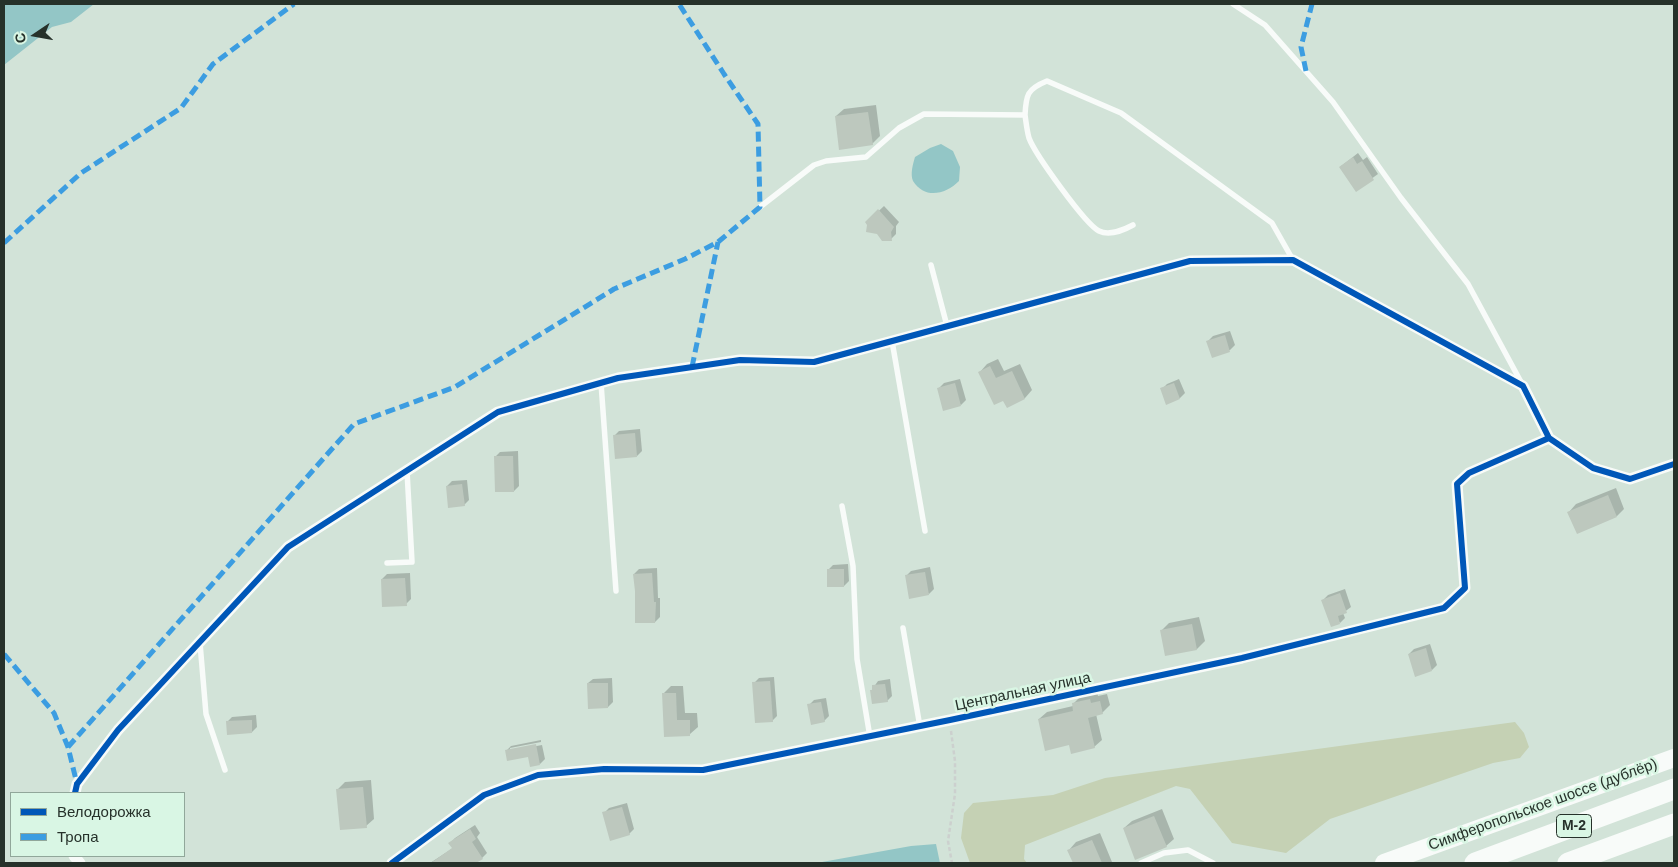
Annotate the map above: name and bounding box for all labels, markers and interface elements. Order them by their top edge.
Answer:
north arrow [10,10,60,60]
text: С [11,32,29,45]
street label: Центральная улица [954,669,1092,715]
street label: Симферопольское шоссе (дублёр) [1426,755,1660,855]
legend [10,792,185,857]
text: Велодорожка [57,803,151,820]
road number: М-2 [1556,814,1592,838]
text: Тропа [57,828,98,845]

